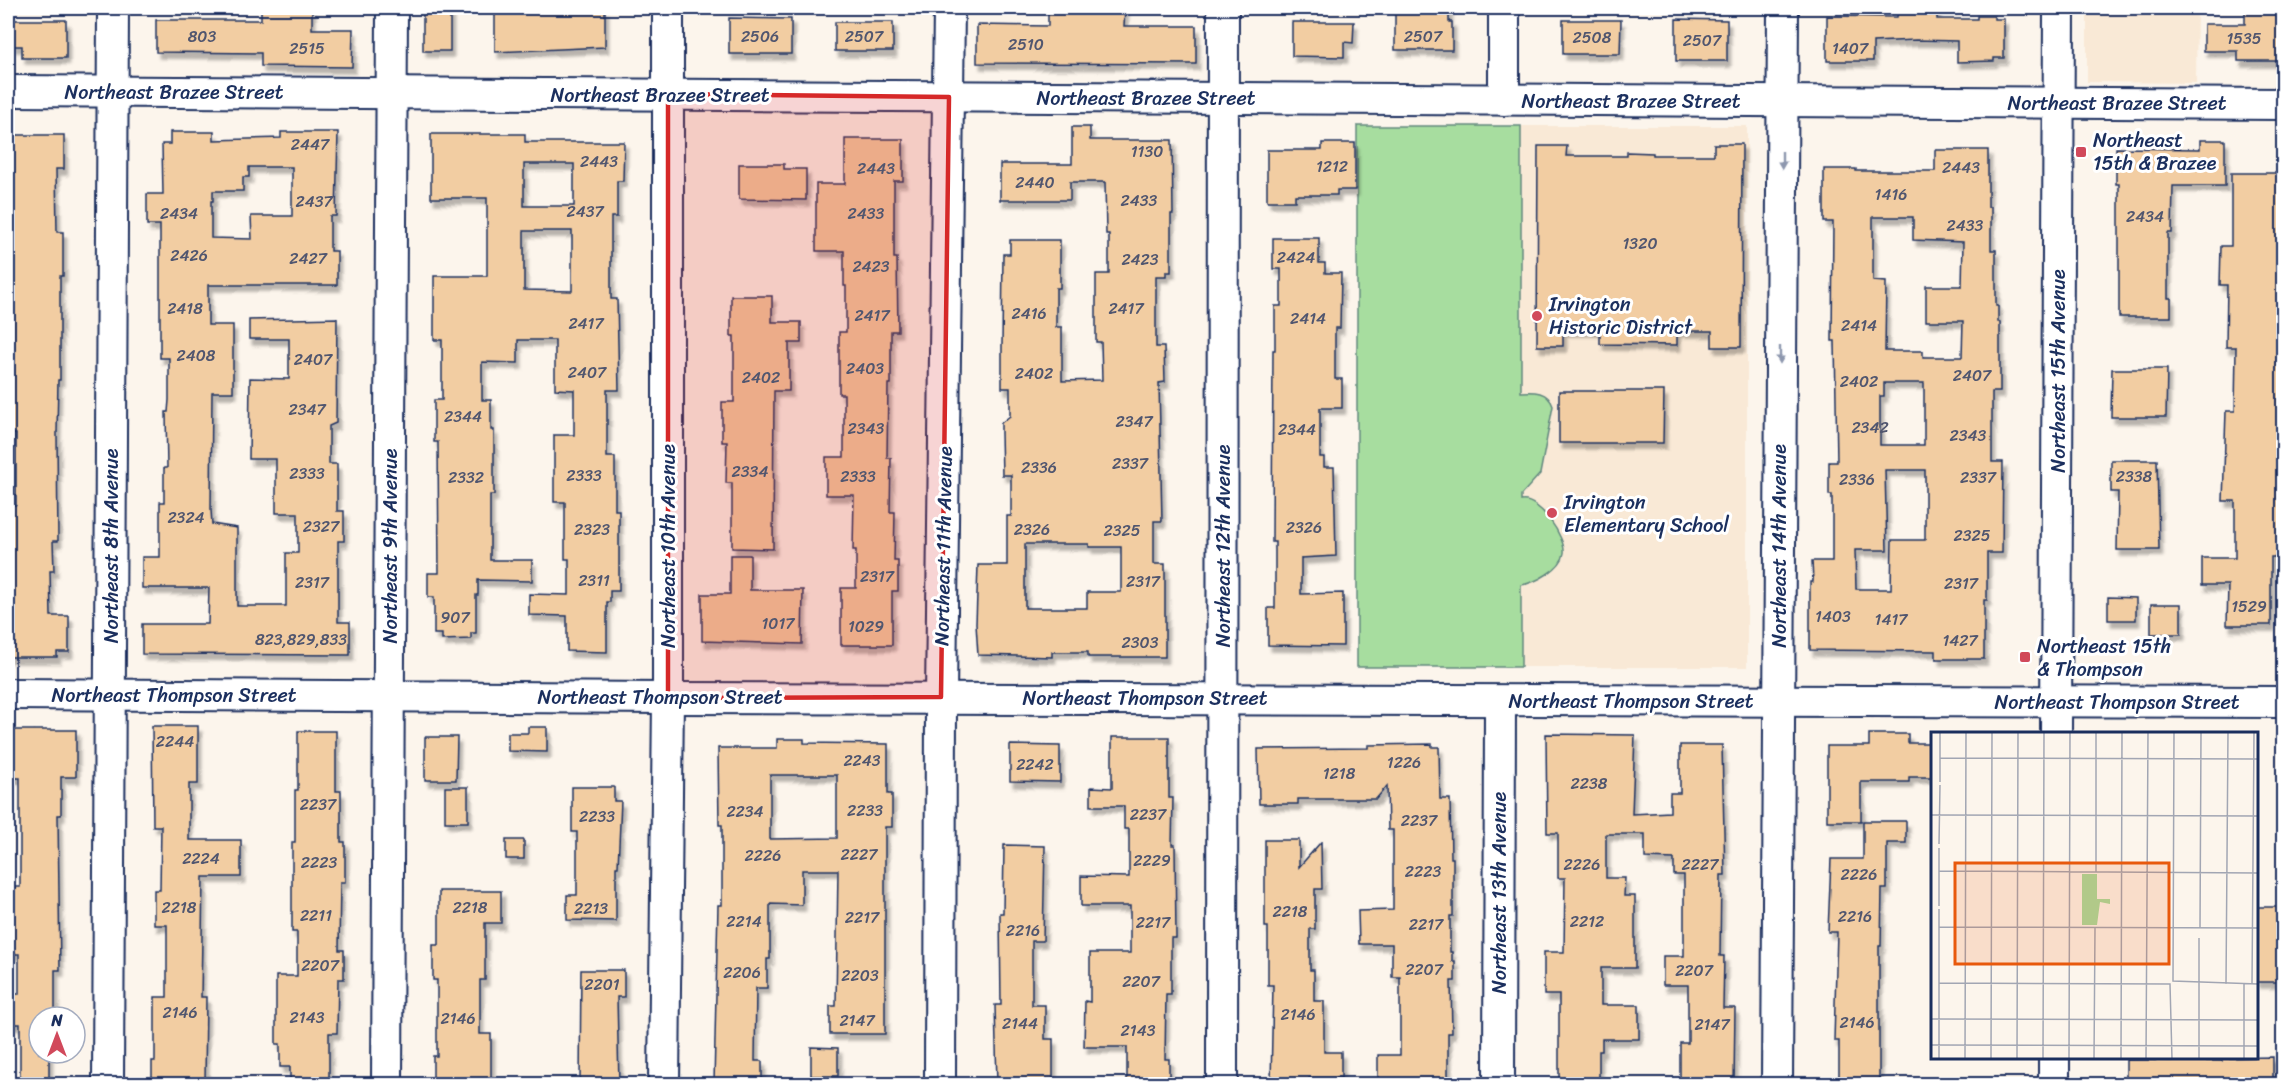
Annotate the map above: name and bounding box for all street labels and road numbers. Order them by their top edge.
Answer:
street label: Northeast Brazee Street [64,75,284,110]
street label: Northeast Brazee Street [550,78,770,113]
street label: Northeast Brazee Street [1036,81,1256,116]
street label: Northeast Brazee Street [1521,84,1741,119]
street label: Northeast Brazee Street [2007,86,2227,121]
street label: Northeast 15th Avenue [2041,269,2076,473]
street label: Northeast 10th Avenue [651,444,686,648]
street label: Northeast 12th Avenue [1206,444,1241,647]
street label: Northeast 14th Avenue [1762,444,1797,648]
street label: Northeast 11th Avenue [924,446,963,646]
street label: Northeast 8th Avenue [94,448,129,643]
street label: Northeast 9th Avenue [373,448,408,643]
street label: Northeast Thompson Street [51,678,297,713]
street label: Northeast Thompson Street [537,680,783,715]
street label: Northeast Thompson Street [1022,681,1268,716]
street label: Northeast Thompson Street [1508,684,1754,719]
street label: Northeast Thompson Street [1994,685,2240,720]
street label: Northeast 13th Avenue [1482,792,1517,994]

